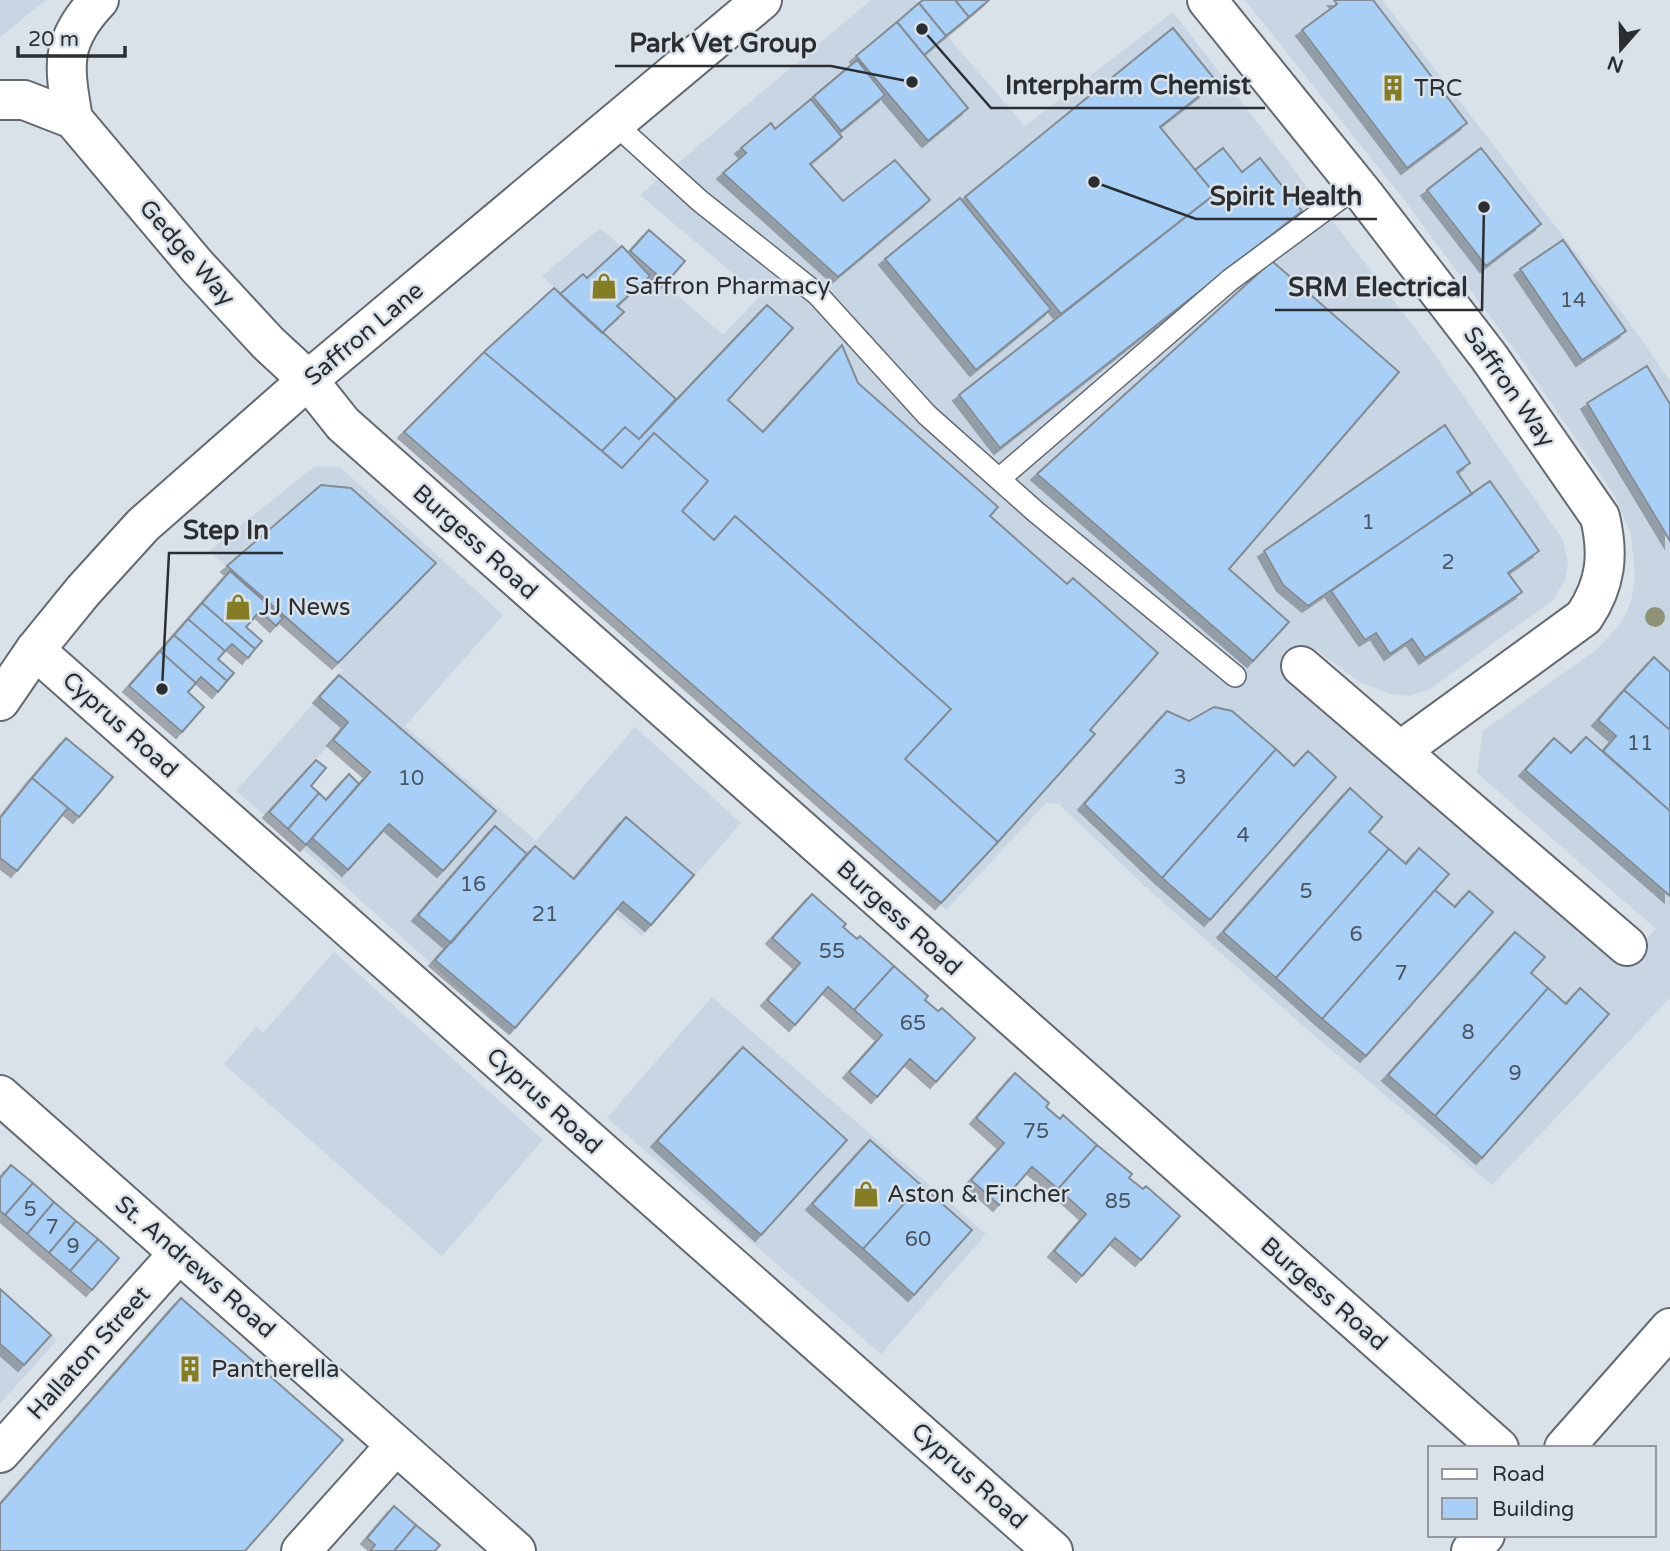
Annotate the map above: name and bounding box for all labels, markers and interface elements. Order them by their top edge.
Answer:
scale bar [18,14,124,58]
north arrow [1586,14,1656,84]
callout: Park Vet Group [615,19,831,66]
text: 20 m [28,27,79,52]
text: Park Vet Group [629,28,817,59]
text: N [1605,51,1626,77]
callout: Interpharm Chemist [991,61,1265,108]
text: Interpharm Chemist [1005,70,1251,101]
building icon: TRC [1378,73,1408,103]
place label: TRC [1414,74,1462,103]
callout: Spirit Health [1196,172,1377,219]
text: Spirit Health [1210,181,1362,212]
street label: Gedge Way [133,194,241,312]
callout: SRM Electrical [1275,263,1482,310]
shop icon: Saffron Pharmacy [589,271,619,301]
place label: Saffron Pharmacy [625,272,830,301]
text: SRM Electrical [1288,272,1468,303]
street label: Saffron Lane [299,276,429,392]
house number: 14 [1560,288,1586,313]
street label: Saffron Way [1457,321,1561,453]
street label: Burgess Road [407,478,543,606]
callout: Step In [169,506,283,553]
house number: 1 [1361,510,1375,535]
text: Step In [183,515,269,546]
house number: 2 [1441,550,1455,575]
shop icon: JJ News [223,592,253,622]
place label: JJ News [259,593,351,622]
street label: Cyprus Road [56,666,184,784]
house number: 11 [1627,731,1653,756]
house number: 3 [1173,765,1187,790]
house number: 10 [398,766,424,791]
house number: 4 [1236,823,1250,848]
street label: Burgess Road [831,854,967,982]
house number: 16 [460,872,486,897]
house number: 5 [1299,879,1313,904]
house number: 21 [532,902,558,927]
house number: 6 [1349,922,1363,947]
house number: 55 [819,939,845,964]
house number: 7 [1394,961,1408,986]
house number: 65 [900,1011,926,1036]
house number: 8 [1461,1020,1475,1045]
street label: Cyprus Road [480,1042,608,1160]
house number: 9 [1508,1061,1522,1086]
house number: 75 [1023,1119,1049,1144]
shop icon: Aston & Fincher [851,1179,881,1209]
place label: Aston & Fincher [887,1180,1070,1209]
house number: 85 [1105,1189,1131,1214]
street label: St. Andrews Road [109,1190,281,1344]
house number: 5 [23,1197,37,1222]
house number: 7 [45,1215,59,1240]
house number: 60 [905,1227,931,1252]
street label: Burgess Road [1255,1231,1393,1357]
house number: 9 [66,1234,80,1259]
street label: Hallaton Street [21,1280,157,1426]
building icon: Pantherella [175,1354,205,1384]
place label: Pantherella [211,1355,340,1384]
street label: Cyprus Road [905,1417,1033,1535]
legend [1428,1446,1656,1537]
text: Road [1492,1462,1545,1487]
text: Building [1492,1497,1574,1522]

